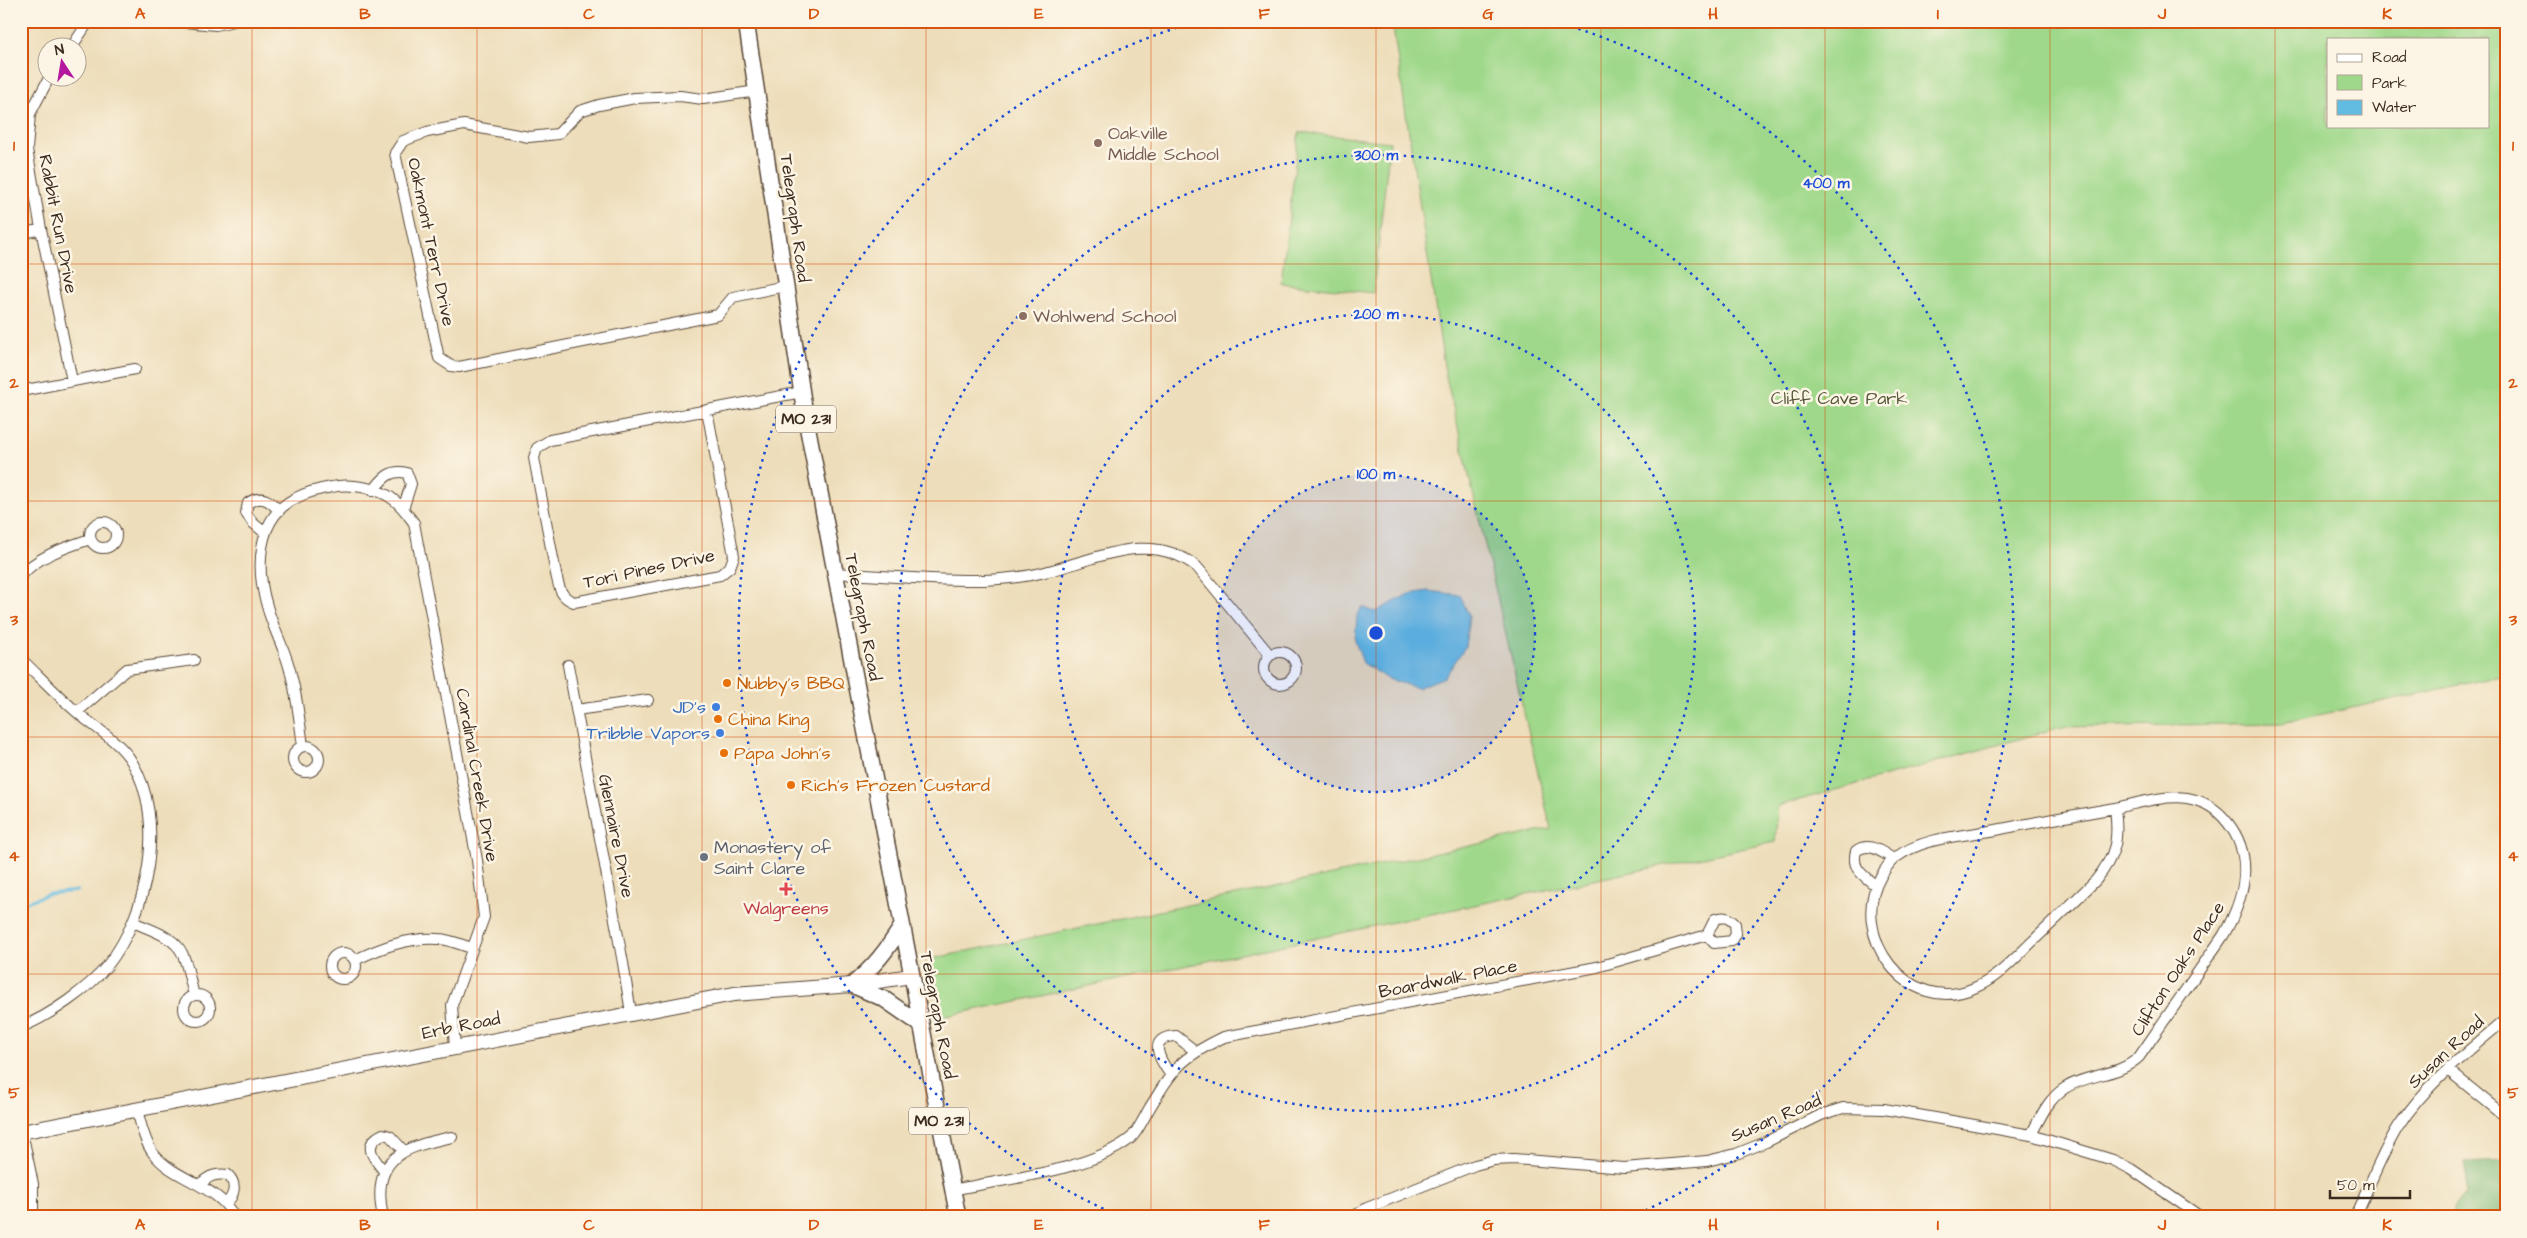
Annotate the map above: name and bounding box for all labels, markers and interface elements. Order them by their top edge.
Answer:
text: A [135,3,146,25]
text: B [359,3,371,25]
text: C [583,3,595,25]
text: D [809,3,820,25]
text: E [1034,3,1044,25]
text: F [1258,3,1270,25]
text: G [1482,3,1494,25]
text: H [1708,3,1718,25]
text: I [1937,3,1939,25]
text: J [2157,3,2167,25]
text: K [2382,3,2392,25]
north arrow [38,38,88,88]
legend [2327,38,2490,128]
text: N [53,40,66,61]
text: Road [2372,47,2407,68]
text: Park [2372,73,2407,94]
text: Water [2372,97,2416,118]
place label: Oakville Middle School [1108,121,1219,167]
text: 1 [13,135,16,157]
text: 1 [2512,135,2515,157]
marker: Oakville Middle School [1092,137,1104,149]
text: 300 m [1353,145,1398,166]
street label: Rabbit Run Drive [32,152,84,296]
street label: Telegraph Road [773,152,816,284]
street label: Oakmont Terr Drive [401,156,461,329]
text: 400 m [1803,173,1850,194]
place label: Wohlwend School [1033,304,1177,329]
text: 200 m [1352,304,1399,325]
marker: Wohlwend School [1017,310,1029,322]
text: 2 [8,372,19,394]
text: 2 [2507,372,2518,394]
park label: Cliff Cave Park [1771,386,1907,411]
road number: MO 231 [776,406,836,432]
text: 100 m [1357,464,1396,485]
street label: Tori Pines Drive [581,543,717,595]
street label: Telegraph Road [837,551,888,683]
text: 3 [9,609,19,631]
text: 3 [2508,609,2518,631]
centre of rings [1367,624,1385,642]
place label: Nubby’s BBQ [737,671,845,697]
marker: Nubby’s BBQ [721,677,733,689]
street label: Cardinal Creek Drive [449,686,505,864]
place label: JD’s [673,695,706,720]
marker: JD’s [710,701,722,713]
place label: China King [728,707,810,733]
marker: China King [712,713,724,725]
place label: Tribble Vapors [587,721,710,746]
marker: Tribble Vapors [714,727,726,739]
place label: Papa John's [734,741,831,766]
marker: Papa John's [718,747,730,759]
street label: Glennaire Drive [592,772,640,900]
place label: Rich’s Frozen Custard [801,773,990,798]
marker: Rich’s Frozen Custard [785,779,797,791]
place label: Monastery of Saint Clare [714,835,831,881]
text: 4 [9,845,20,867]
text: 4 [2508,845,2519,867]
marker: Monastery of Saint Clare [698,851,710,863]
marker: Walgreens [780,883,792,895]
place label: Walgreens [743,896,829,922]
street label: Clifton Oaks Place [2125,897,2231,1041]
street label: Telegraph Road [912,949,963,1081]
street label: Boardwalk Place [1377,953,1520,1005]
street label: Erb Road [420,1006,502,1046]
street label: Susan Road [2402,1010,2490,1094]
text: 5 [8,1082,20,1104]
text: 5 [2507,1082,2519,1104]
street label: Susan Road [1727,1088,1825,1148]
road number: MO 231 [909,1108,969,1134]
scale bar [2330,1168,2410,1200]
text: 50 m [2337,1175,2375,1196]
text: A [135,1214,146,1236]
text: B [359,1214,371,1236]
text: C [583,1214,595,1236]
text: D [809,1214,820,1236]
text: E [1034,1214,1044,1236]
text: F [1258,1214,1270,1236]
text: G [1482,1214,1494,1236]
text: H [1708,1214,1718,1236]
text: I [1937,1214,1939,1236]
text: J [2157,1214,2167,1236]
text: K [2382,1214,2392,1236]

